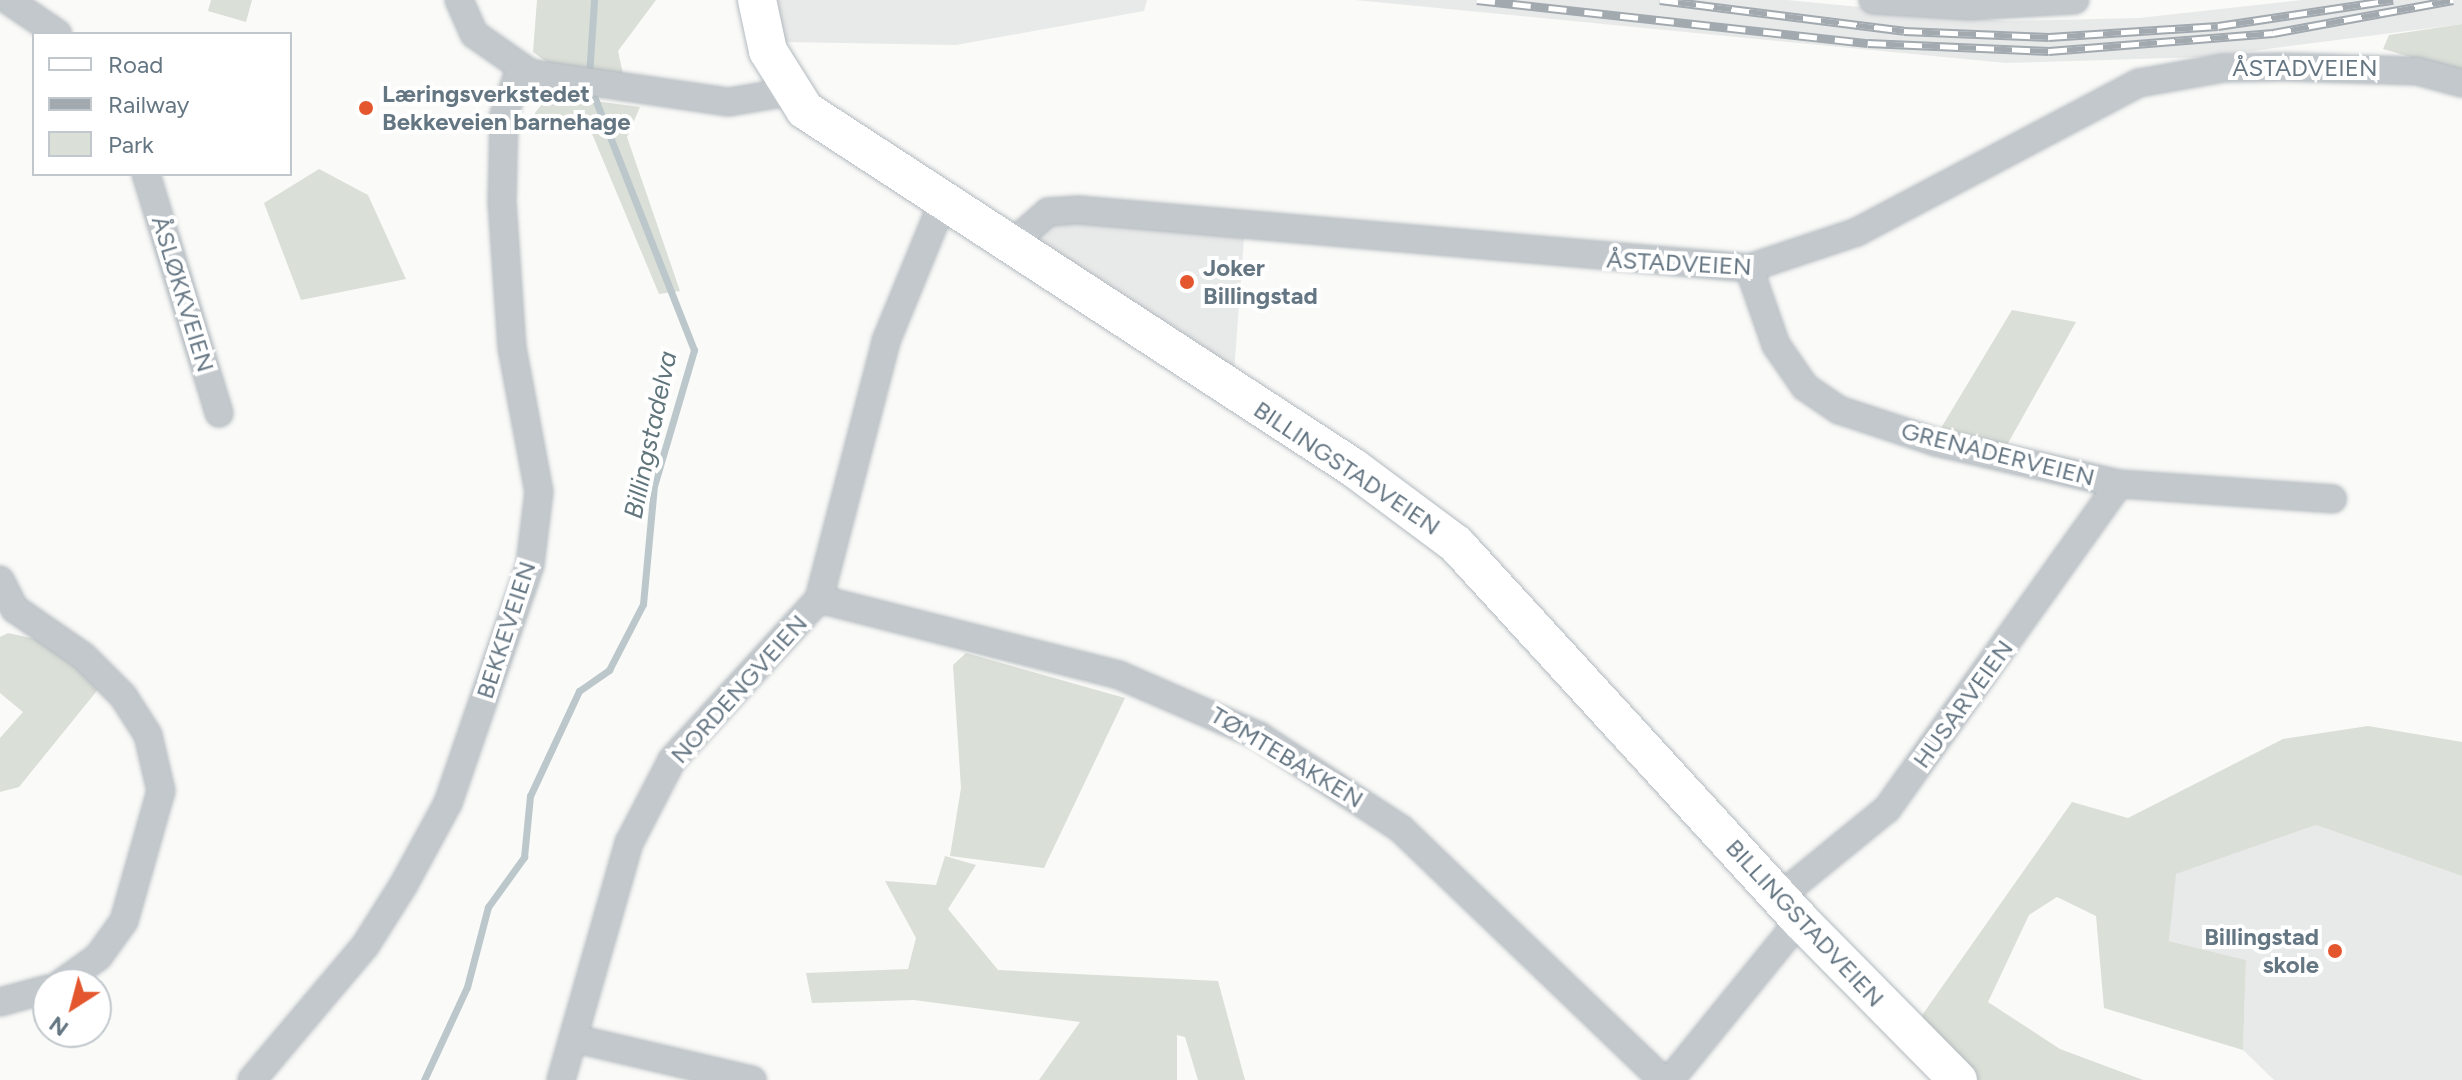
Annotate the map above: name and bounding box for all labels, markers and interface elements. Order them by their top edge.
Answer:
legend [32,32,292,176]
text: Road [108,50,163,79]
street label: ÅSTADVEIEN [2232,54,2378,82]
place label: Læringsverkstedet Bekkeveien barnehage [382,80,630,136]
text: Railway [108,90,189,119]
marker: Læringsverkstedet Bekkeveien barnehage [357,99,375,117]
text: Park [108,130,154,159]
street label: ÅSLØKKVEIEN [146,212,220,376]
street label: ÅSTADVEIEN [1606,245,1752,281]
place label: Joker Billingstad [1203,254,1318,310]
marker: Joker Billingstad [1178,273,1196,291]
water label: Billingstadelva [618,348,684,522]
street label: BILLINGSTADVEIEN [1248,395,1446,541]
street label: GRENADERVEIEN [1898,416,2098,492]
street label: BEKKEVEIEN [470,558,542,702]
street label: NORDENGVEIEN [665,609,813,769]
street label: HUSARVEIEN [1907,634,2019,774]
street label: TØMTEBAKKEN [1206,700,1368,814]
street label: BILLINGSTADVEIEN [1720,833,1890,1013]
place label: Billingstad skole [2204,923,2319,979]
marker: Billingstad skole [2326,942,2344,960]
north arrow [32,968,112,1048]
text: N [44,1010,74,1042]

